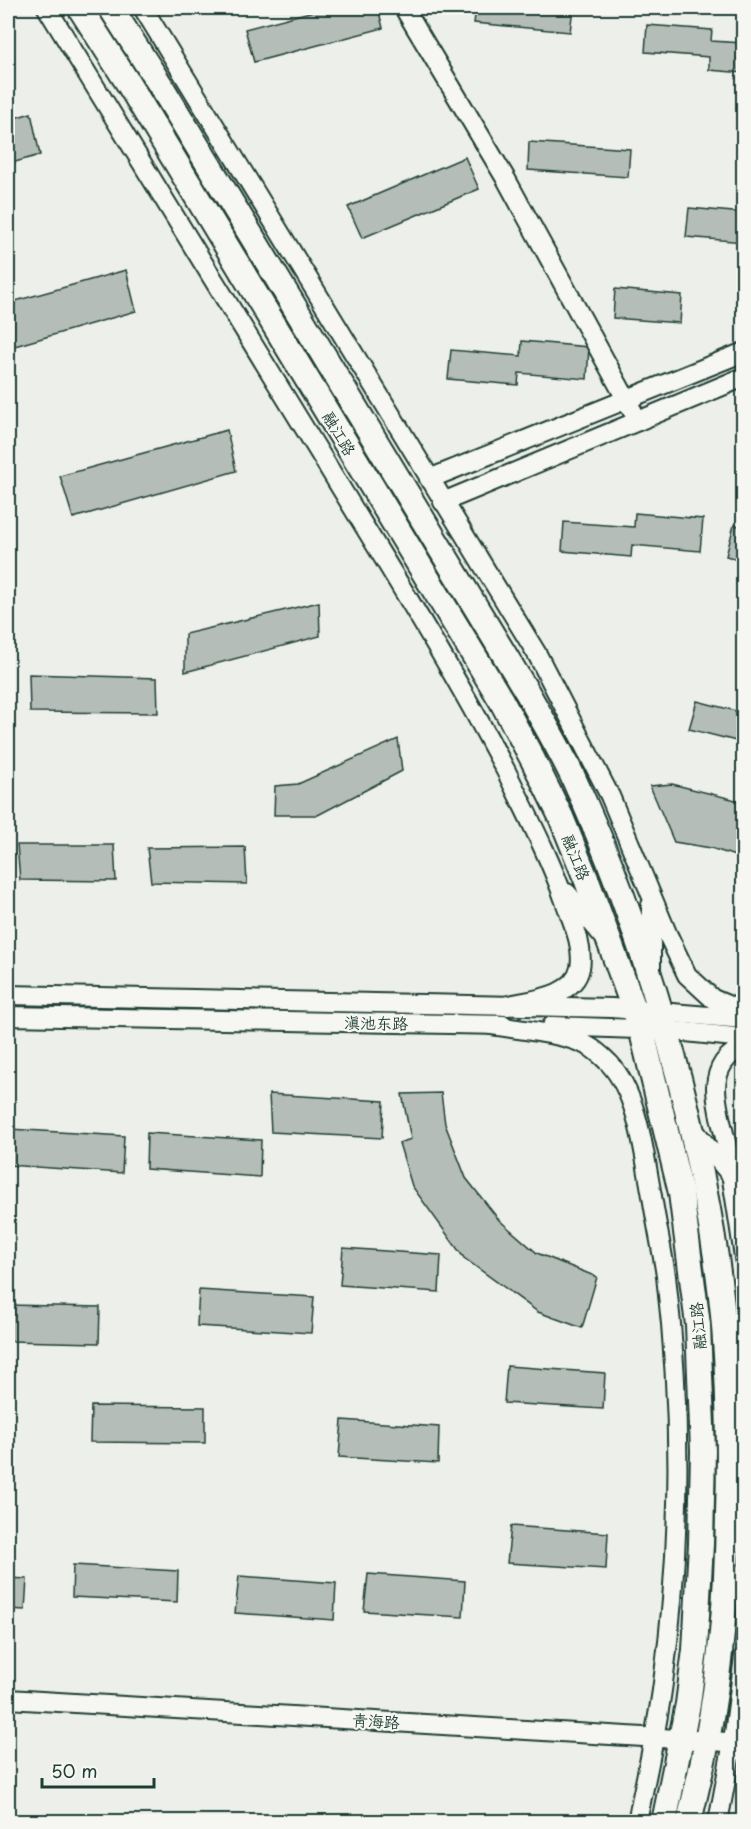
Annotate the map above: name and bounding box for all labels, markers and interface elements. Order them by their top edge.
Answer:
street label: 融江路 [317,406,363,460]
street label: 融江路 [557,830,597,884]
street label: 滇池东路 [344,1009,408,1035]
street label: 融江路 [683,1301,711,1351]
street label: 青海路 [351,1707,401,1733]
scale bar [42,1751,154,1789]
text: 50 m [51,1757,98,1784]

